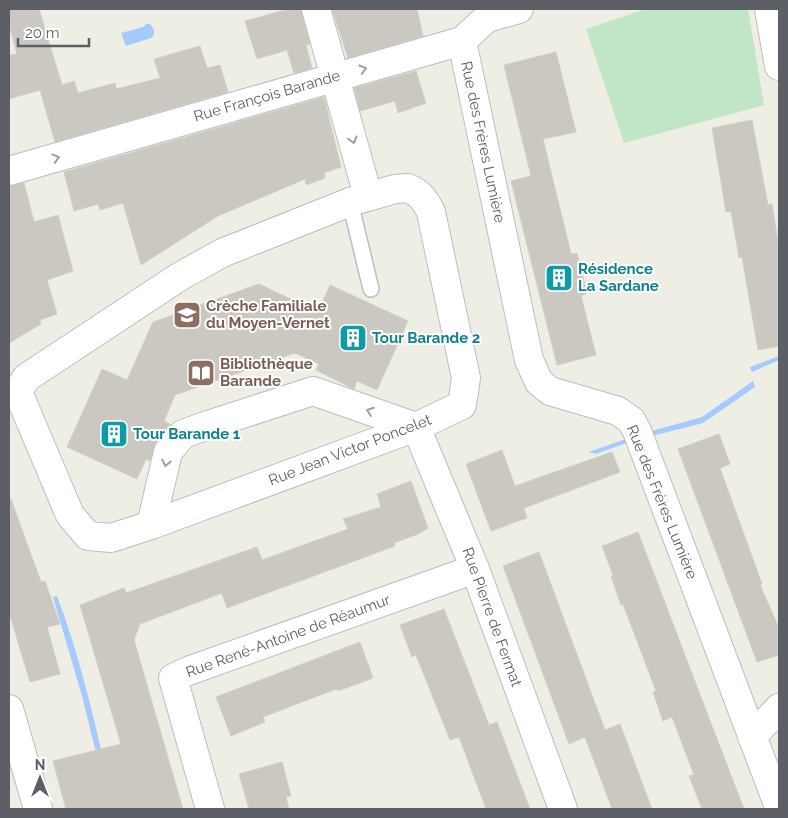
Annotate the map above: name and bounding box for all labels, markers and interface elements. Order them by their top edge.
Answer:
scale bar [18,15,89,47]
text: 20 m [25,24,60,42]
street label: Rue des Frères Lumière [457,60,509,225]
one-way arrow [358,64,367,74]
street label: Rue François Barande [192,66,342,126]
one-way arrow [347,135,358,144]
one-way arrow [51,153,59,163]
place label: Résidence La Sardane [578,260,659,295]
building icon: Résidence La Sardane [544,263,574,293]
place label: Crèche Familiale du Moyen-Vernet [206,297,330,332]
school or university icon: Crèche Familiale du Moyen-Vernet [172,300,202,330]
building icon: Tour Barande 2 [338,323,368,353]
place label: Tour Barande 2 [372,329,480,347]
place label: Bibliothèque Barande [220,355,313,390]
library icon: Bibliothèque Barande [186,358,216,388]
one-way arrow [366,407,375,417]
street label: Rue Jean Victor Poncelet [266,411,434,489]
building icon: Tour Barande 1 [99,419,129,449]
street label: Rue des Frères Lumière [623,422,701,582]
place label: Tour Barande 1 [133,425,241,443]
one-way arrow [161,459,172,468]
street label: Rue Pierre de Fermat [458,545,526,689]
street label: Rue René-Antoine de Réaumur [183,590,393,681]
north arrow [15,753,65,803]
text: N [35,757,45,773]

